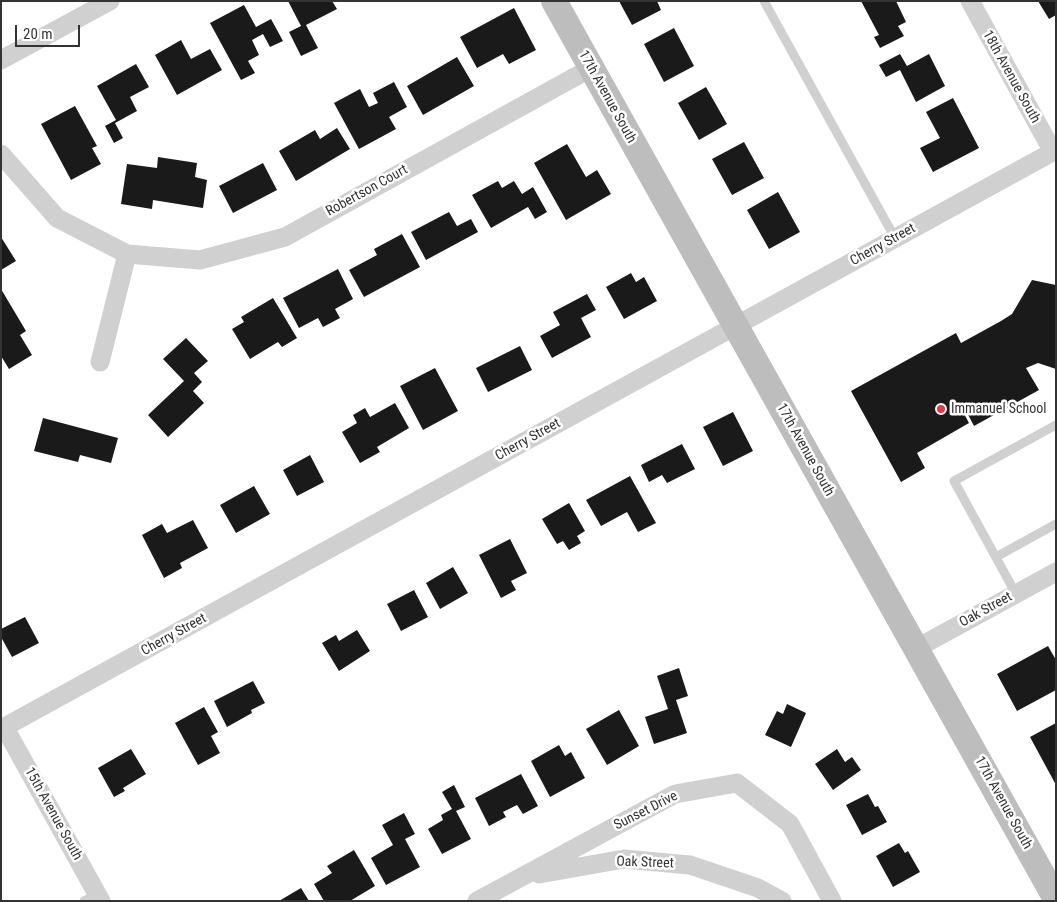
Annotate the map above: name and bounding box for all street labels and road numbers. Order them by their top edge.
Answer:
street label: 18th Avenue South [979,28,1043,126]
street label: 17th Avenue South [575,48,639,146]
street label: Robertson Court [323,162,411,220]
street label: Cherry Street [848,220,918,270]
street label: 17th Avenue South [773,401,837,499]
street label: Cherry Street [493,415,563,465]
street label: Oak Street [957,589,1015,631]
street label: Cherry Street [139,610,209,660]
street label: 17th Avenue South [971,754,1035,852]
street label: 15th Avenue South [21,765,85,863]
street label: Sunset Drive [611,788,681,834]
street label: Oak Street [616,854,674,872]

